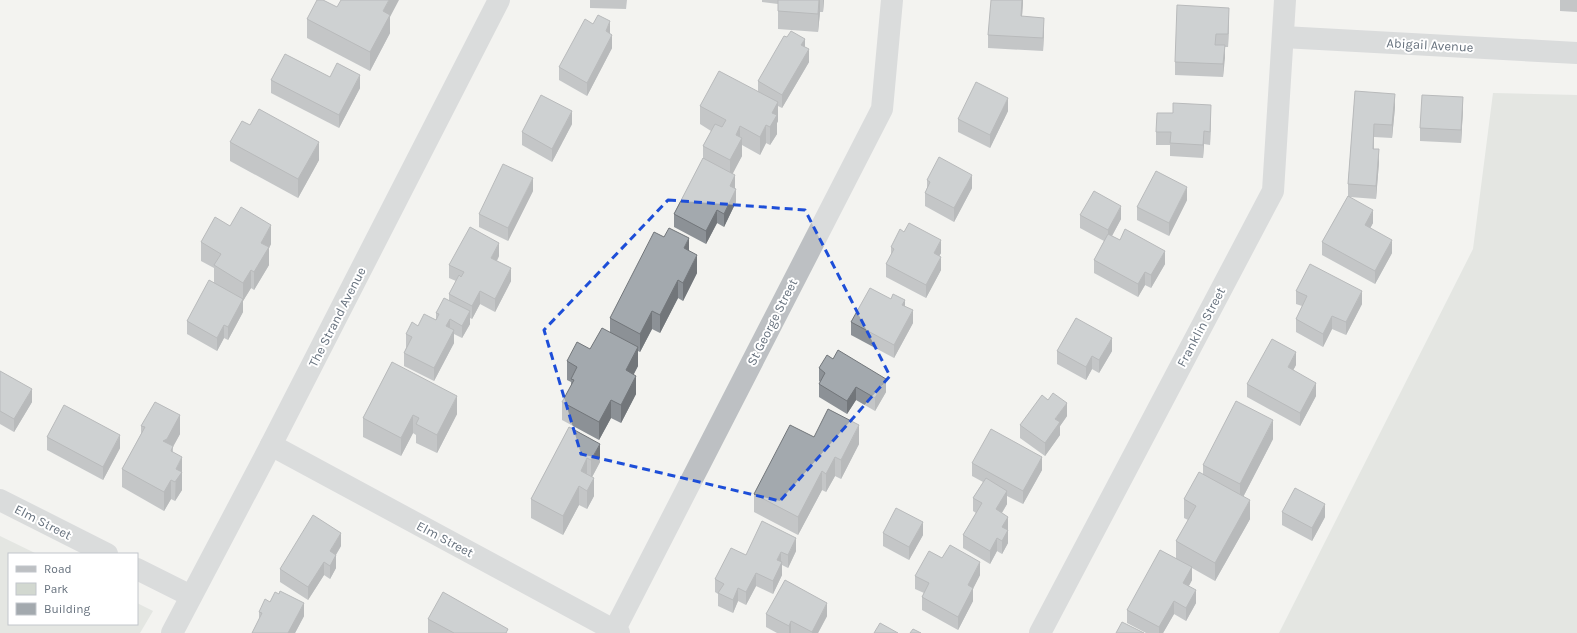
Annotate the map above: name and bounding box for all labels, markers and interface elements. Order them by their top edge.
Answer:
street label: Abigail Avenue [1386,35,1474,55]
street label: The Strand Avenue [305,264,369,369]
street label: St George Street [744,276,800,368]
street label: Franklin Street [1174,285,1228,369]
street label: Elm Street [12,501,74,543]
street label: Elm Street [414,518,476,560]
legend [8,553,138,625]
text: Road [44,562,72,576]
text: Park [44,582,69,596]
text: Building [44,602,91,616]

